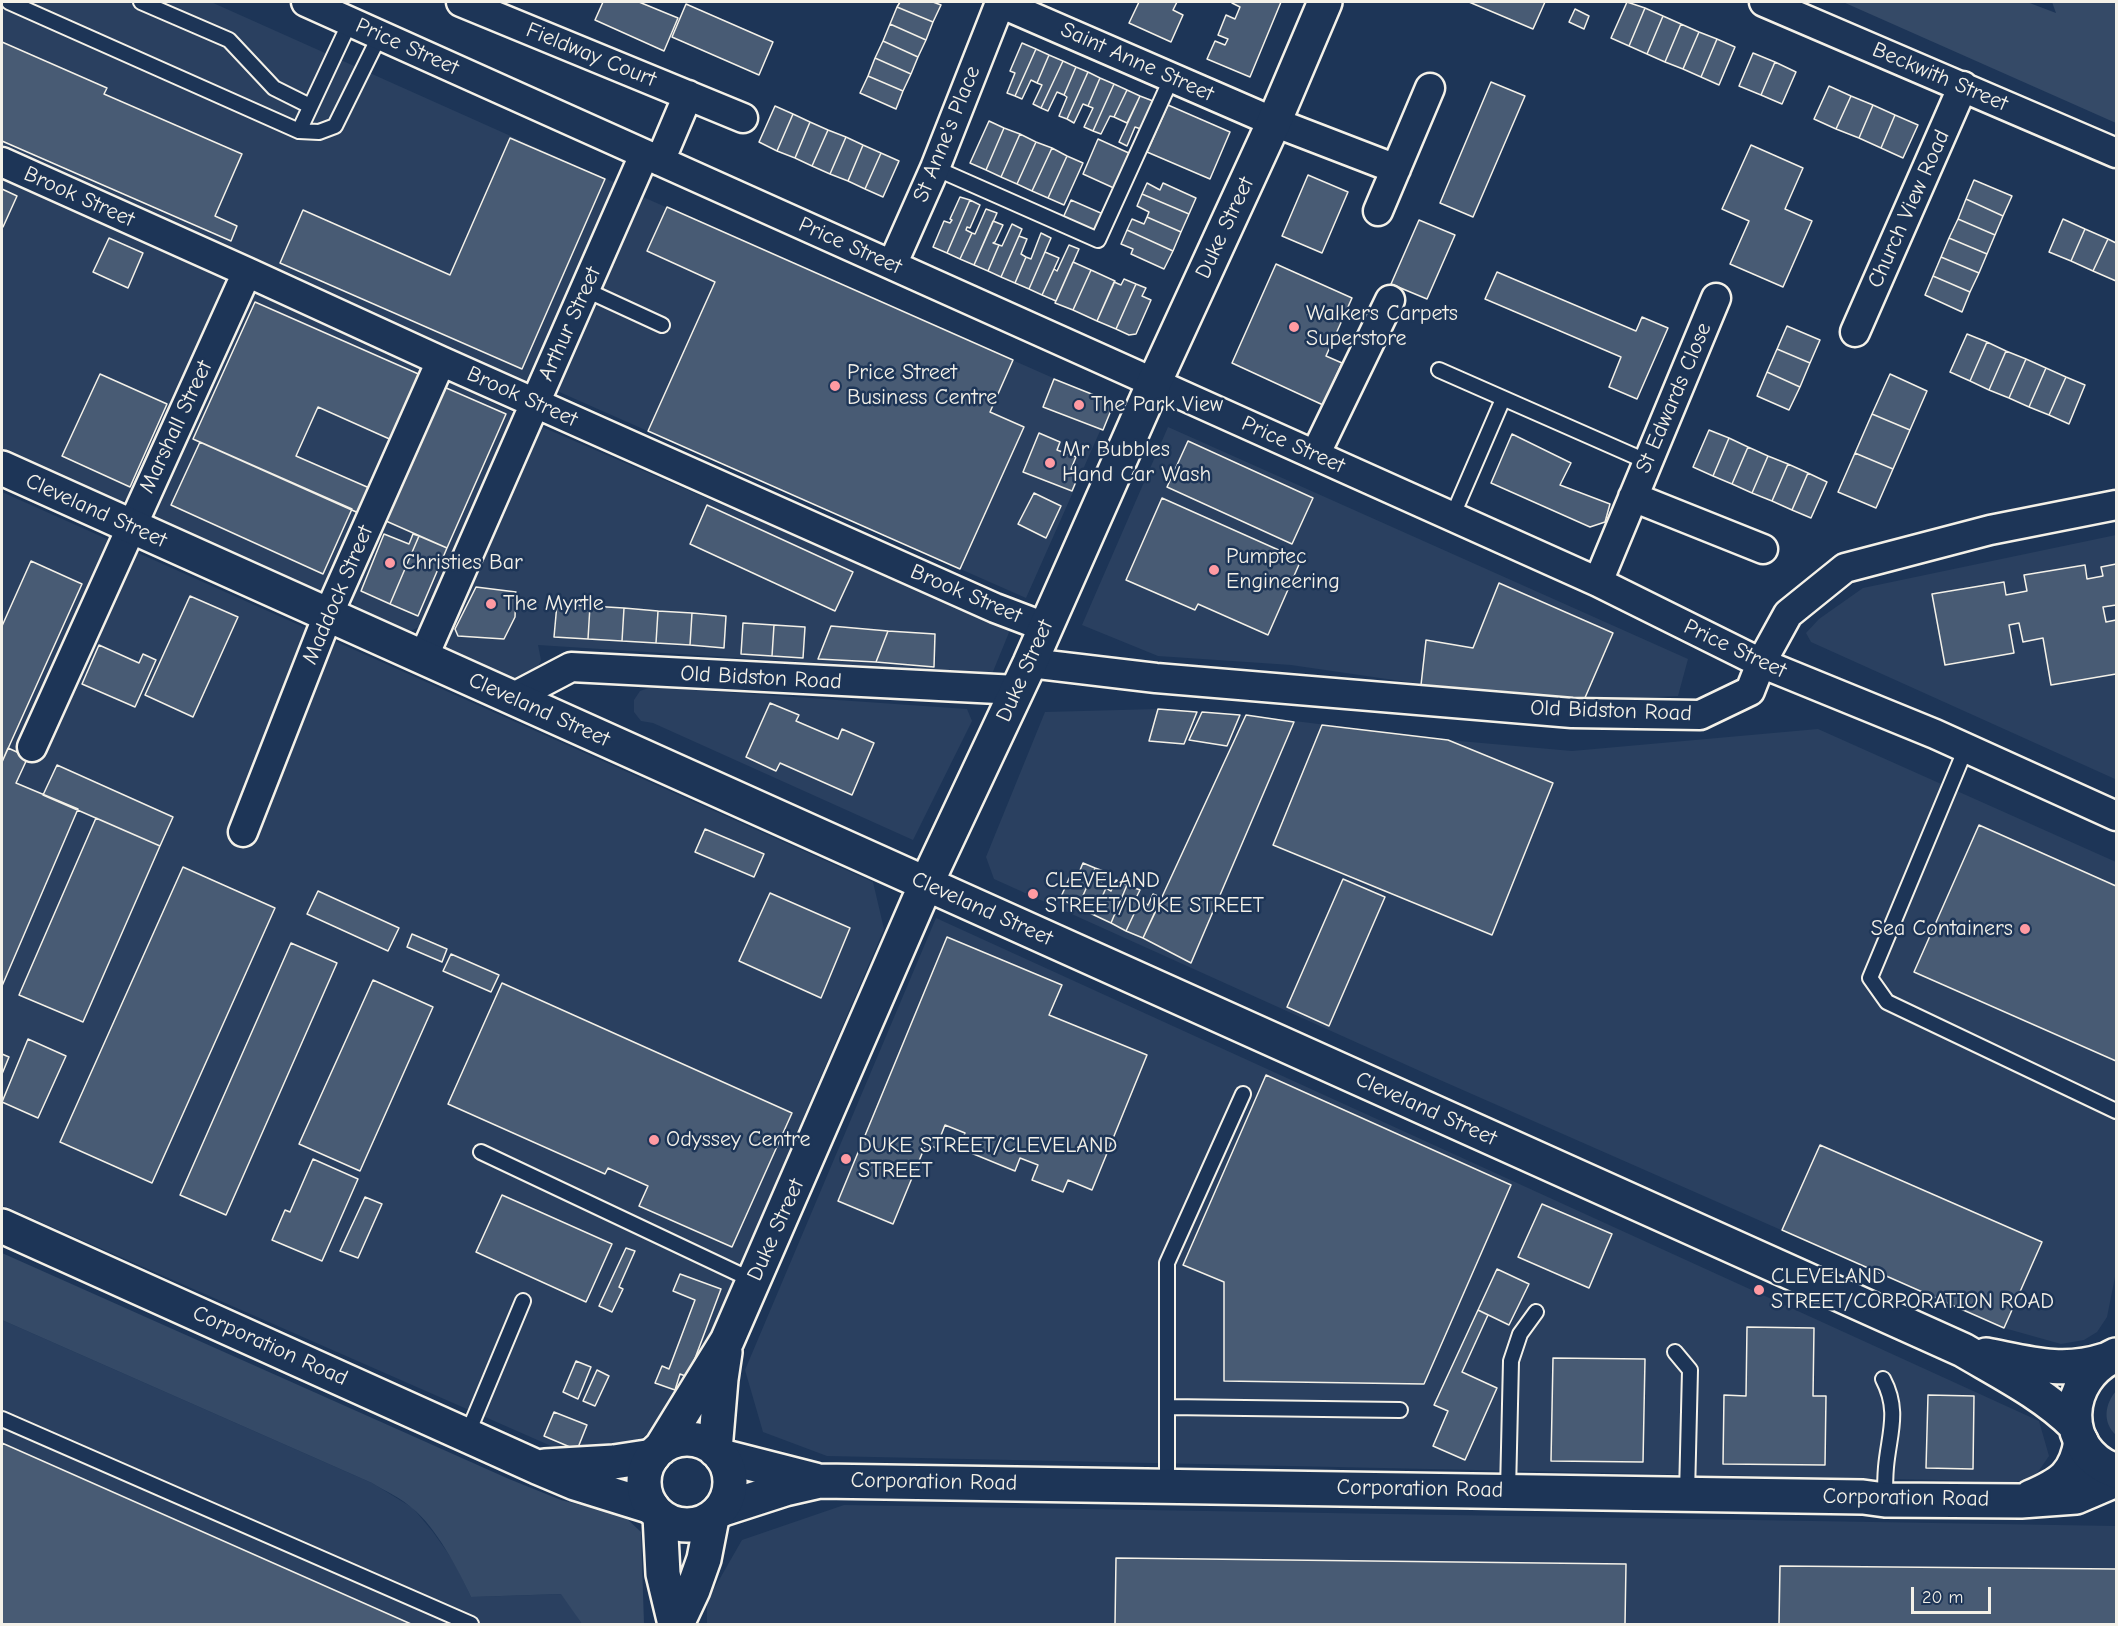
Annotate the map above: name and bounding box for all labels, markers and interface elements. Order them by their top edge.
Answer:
street label: Price Street [351,13,463,81]
street label: Saint Anne Street [1056,16,1218,108]
street label: Fieldway Court [522,17,660,93]
street label: Beckwith Street [1868,37,2012,117]
street label: St Anne's Place [908,62,986,206]
street label: Church View Road [1862,126,1956,292]
street label: Brook Street [20,161,138,233]
street label: Duke Street [1190,173,1260,283]
street label: Price Street [794,212,906,280]
street label: Arthur Street [533,263,607,385]
place label: Walkers Carpets Superstore [1306,301,1458,352]
street label: St Edwards Close [1630,319,1718,477]
marker: Walkers Carpets Superstore [1287,320,1301,334]
street label: Marshall Street [134,357,218,497]
place label: Price Street Business Centre [847,360,997,412]
street label: Brook Street [463,361,581,433]
marker: Price Street Business Centre [828,379,842,393]
place label: The Park View [1091,392,1223,418]
marker: The Park View [1072,398,1086,412]
street label: Price Street [1237,411,1349,479]
place label: Mr Bubbles Hand Car Wash [1062,437,1211,488]
marker: Mr Bubbles Hand Car Wash [1043,456,1057,470]
street label: Cleveland Street [21,468,171,554]
street label: Maddock Street [297,522,379,668]
place label: Pumptec Engineering [1226,544,1340,596]
place label: Christies Bar [402,550,523,576]
marker: Christies Bar [383,556,397,570]
street label: Brook Street [906,559,1026,629]
marker: Pumptec Engineering [1207,563,1221,577]
place label: The Myrtle [503,591,604,617]
marker: The Myrtle [484,597,498,611]
street label: Price Street [1680,614,1790,684]
street label: Duke Street [991,616,1059,726]
street label: Old Bidston Road [680,661,842,695]
street label: Cleveland Street [464,667,614,753]
street label: Old Bidston Road [1530,695,1692,727]
street label: Cleveland Street [907,866,1057,952]
place label: CLEVELAND STREET/DUKE STREET [1045,868,1264,920]
marker: CLEVELAND STREET/DUKE STREET [1026,887,1040,901]
place label: Sea Containers [1871,916,2013,942]
marker: Sea Containers [2018,922,2032,936]
street label: Cleveland Street [1351,1066,1501,1152]
place label: Odyssey Centre [666,1127,810,1153]
marker: Odyssey Centre [647,1133,661,1147]
place label: DUKE STREET/CLEVELAND STREET [858,1133,1117,1184]
marker: DUKE STREET/CLEVELAND STREET [839,1152,853,1166]
street label: Duke Street [742,1175,810,1285]
place label: CLEVELAND STREET/CORPORATION ROAD [1771,1264,2054,1316]
marker: CLEVELAND STREET/CORPORATION ROAD [1752,1283,1766,1297]
street label: Corporation Road [188,1300,352,1392]
street label: Corporation Road [850,1467,1018,1497]
street label: Corporation Road [1336,1474,1504,1504]
street label: Corporation Road [1822,1483,1990,1513]
scale bar [1914,1575,1994,1613]
text: 20 m [1922,1587,1963,1608]

